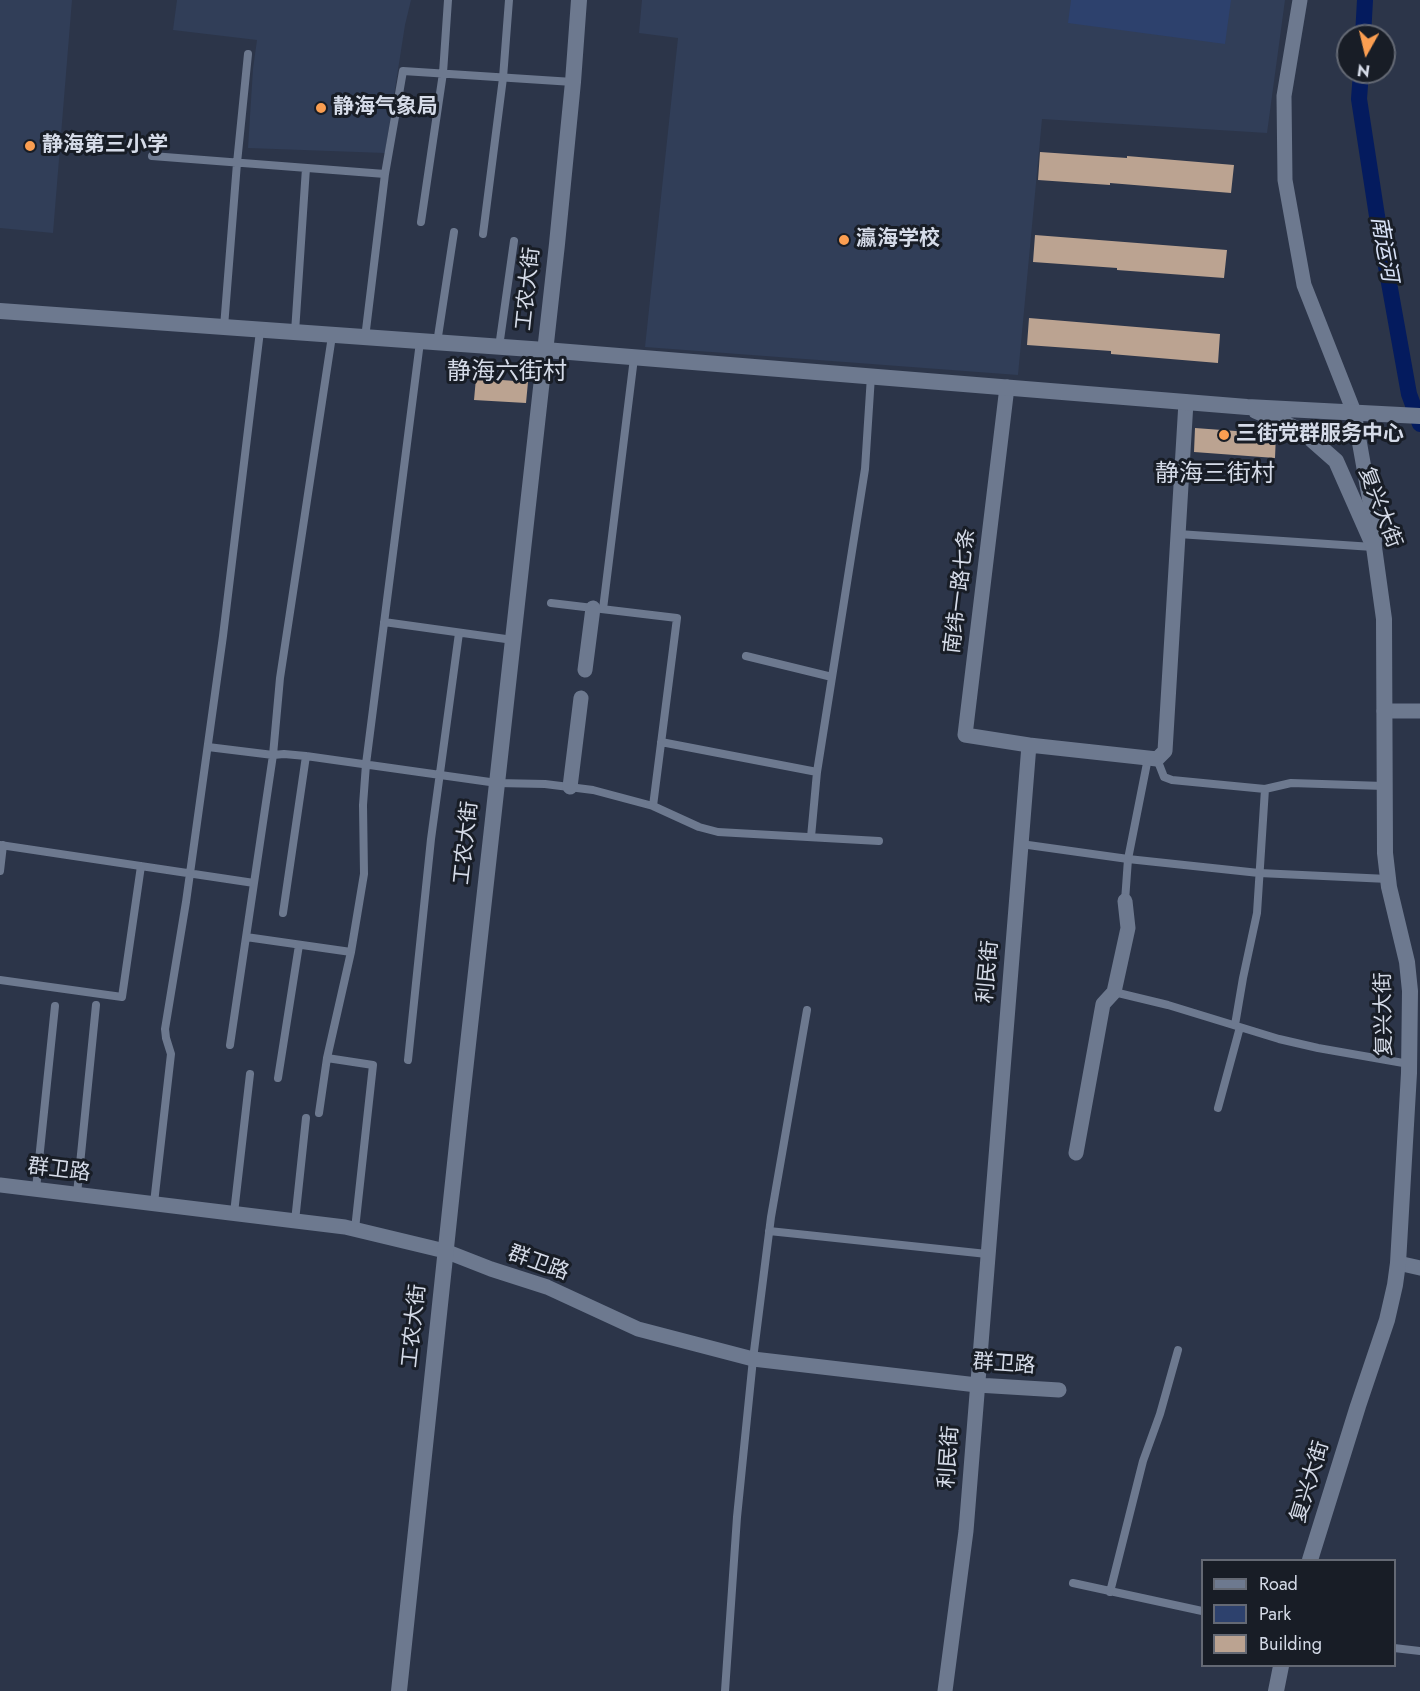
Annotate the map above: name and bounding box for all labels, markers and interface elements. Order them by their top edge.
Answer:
north arrow [1336,24,1396,84]
text: N [1356,58,1372,83]
place label: 静海气象局 [333,95,438,121]
marker: 静海气象局 [314,101,328,115]
place label: 静海第三小学 [42,133,168,159]
marker: 静海第三小学 [23,139,37,153]
water label: 南运河 [1364,214,1402,284]
place label: 瀛海学校 [856,227,940,253]
marker: 瀛海学校 [837,233,851,247]
street label: 工农大街 [512,246,546,332]
district label: 静海六街村 [447,359,567,387]
place label: 三街党群服务中心 [1236,422,1404,448]
marker: 三街党群服务中心 [1217,428,1231,442]
district label: 静海三街村 [1155,461,1275,489]
street label: 复兴大街 [1352,464,1406,552]
street label: 南纬一路七条 [941,527,981,655]
street label: 工农大街 [450,800,484,886]
street label: 利民街 [974,940,1004,1004]
street label: 复兴大街 [1372,972,1398,1056]
street label: 群卫路 [26,1155,92,1187]
street label: 群卫路 [504,1241,572,1287]
street label: 工农大街 [398,1283,432,1369]
street label: 群卫路 [972,1350,1036,1380]
street label: 利民街 [935,1425,965,1489]
street label: 复兴大街 [1287,1438,1335,1526]
legend [1201,1559,1396,1667]
text: Road [1259,1571,1298,1597]
text: Park [1259,1601,1291,1627]
text: Building [1259,1631,1322,1657]

